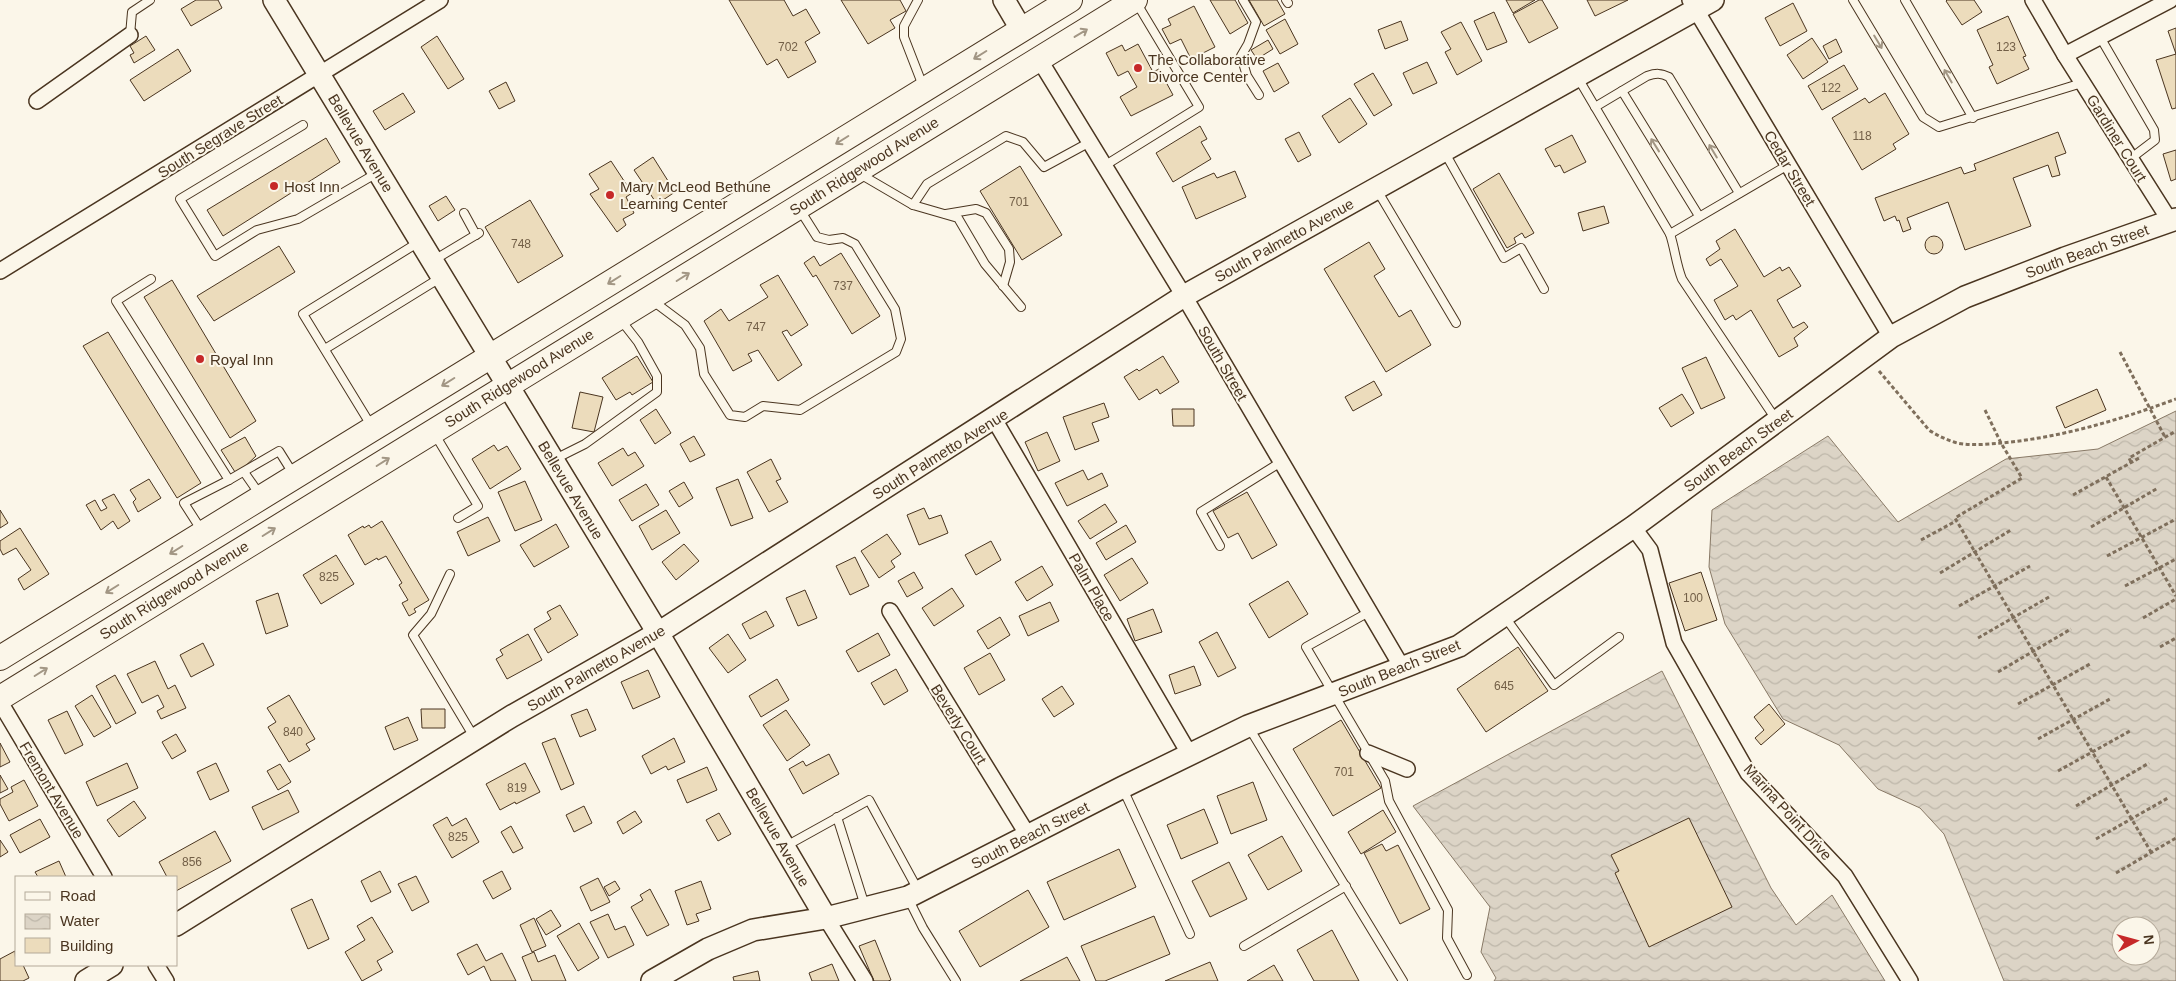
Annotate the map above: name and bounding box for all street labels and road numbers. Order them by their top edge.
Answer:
street label: South Segrave Street [155,90,286,181]
street label: Bellevue Avenue [325,91,397,195]
street label: Gardiner Court [2084,91,2151,185]
street label: South Ridgewood Avenue [786,113,942,219]
street label: Cedar Street [1761,127,1820,210]
street label: South Palmetto Avenue [1211,195,1357,285]
street label: South Beach Street [2023,220,2152,281]
street label: South Street [1195,323,1252,404]
street label: South Ridgewood Avenue [441,325,597,431]
street label: South Beach Street [1680,404,1796,495]
street label: South Palmetto Avenue [869,405,1011,503]
street label: Bellevue Avenue [535,438,607,542]
street label: South Ridgewood Avenue [96,537,252,643]
street label: Palm Place [1066,550,1118,624]
street label: South Palmetto Avenue [524,622,668,714]
street label: South Beach Street [1336,635,1463,700]
street label: Beverly Court [928,681,991,768]
street label: Fremont Avenue [16,739,88,841]
street label: Marina Point Drive [1740,760,1836,864]
street label: Bellevue Avenue [743,784,813,890]
street label: South Beach Street [968,798,1093,872]

